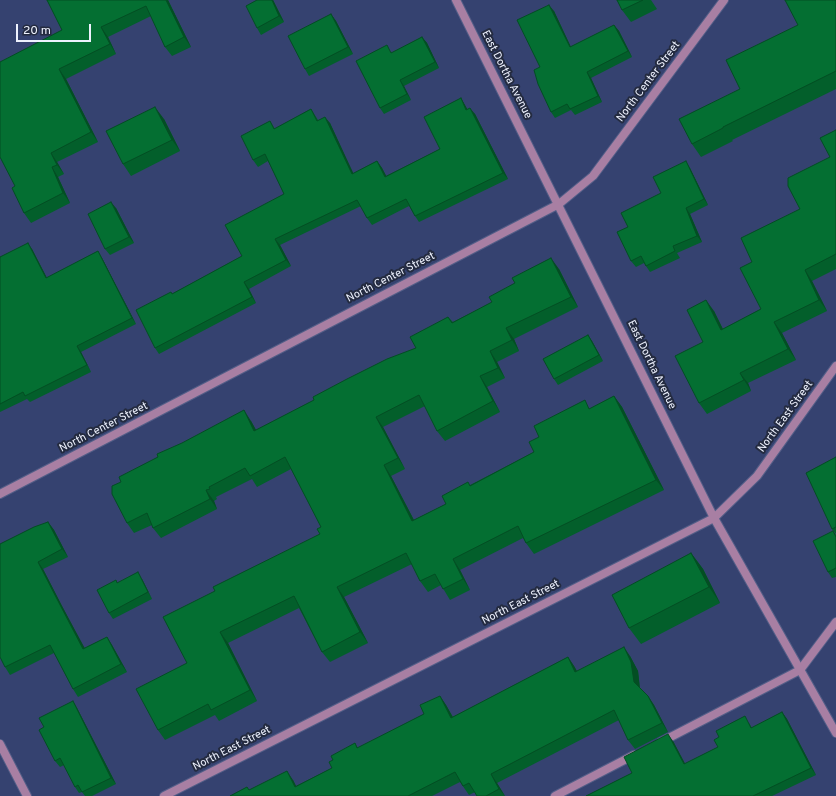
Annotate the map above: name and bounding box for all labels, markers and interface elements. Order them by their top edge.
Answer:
scale bar [18,16,93,42]
text: 20 m [23,23,51,39]
street label: East Dortha Avenue [478,29,534,121]
street label: North Center Street [614,39,684,125]
street label: North Center Street [345,250,437,306]
street label: East Dortha Avenue [624,318,678,412]
street label: North East Street [756,379,816,455]
street label: North Center Street [58,400,150,456]
street label: North East Street [480,578,562,628]
street label: North East Street [191,724,273,774]

